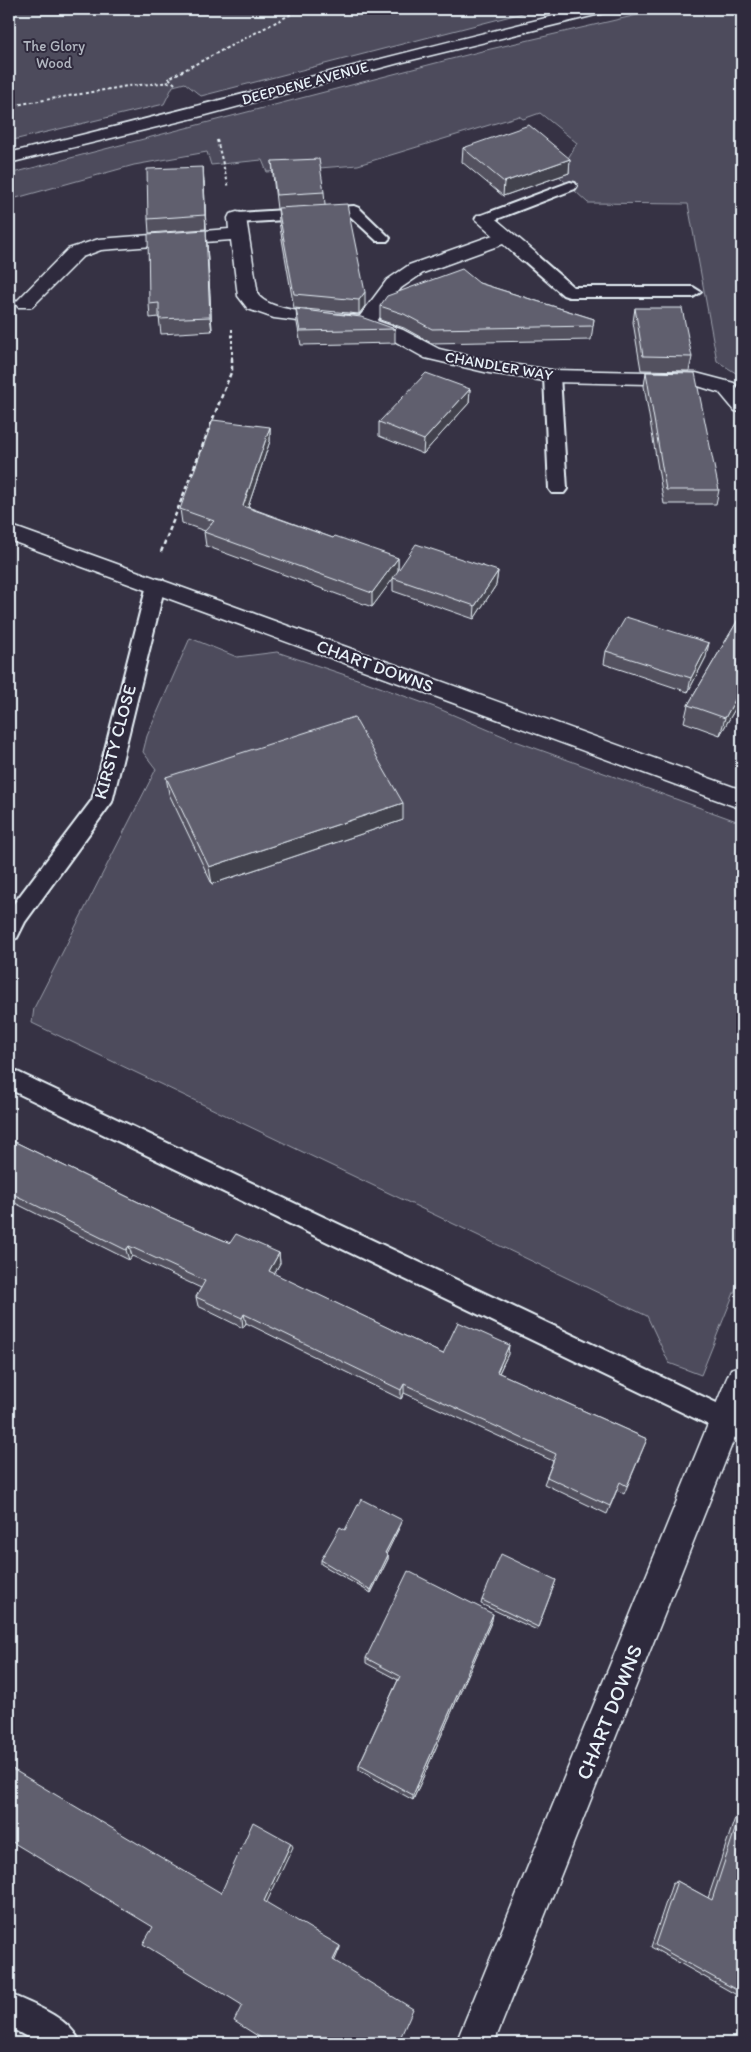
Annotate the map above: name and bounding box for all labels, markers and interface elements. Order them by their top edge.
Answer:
park label: The Glory Wood [23,37,85,72]
street label: DEEPDENE AVENUE [240,57,370,109]
street label: CHANDLER WAY [444,348,555,384]
street label: CHART DOWNS [314,635,436,697]
street label: KIRSTY CLOSE [89,682,141,802]
street label: CHART DOWNS [571,1641,647,1783]

